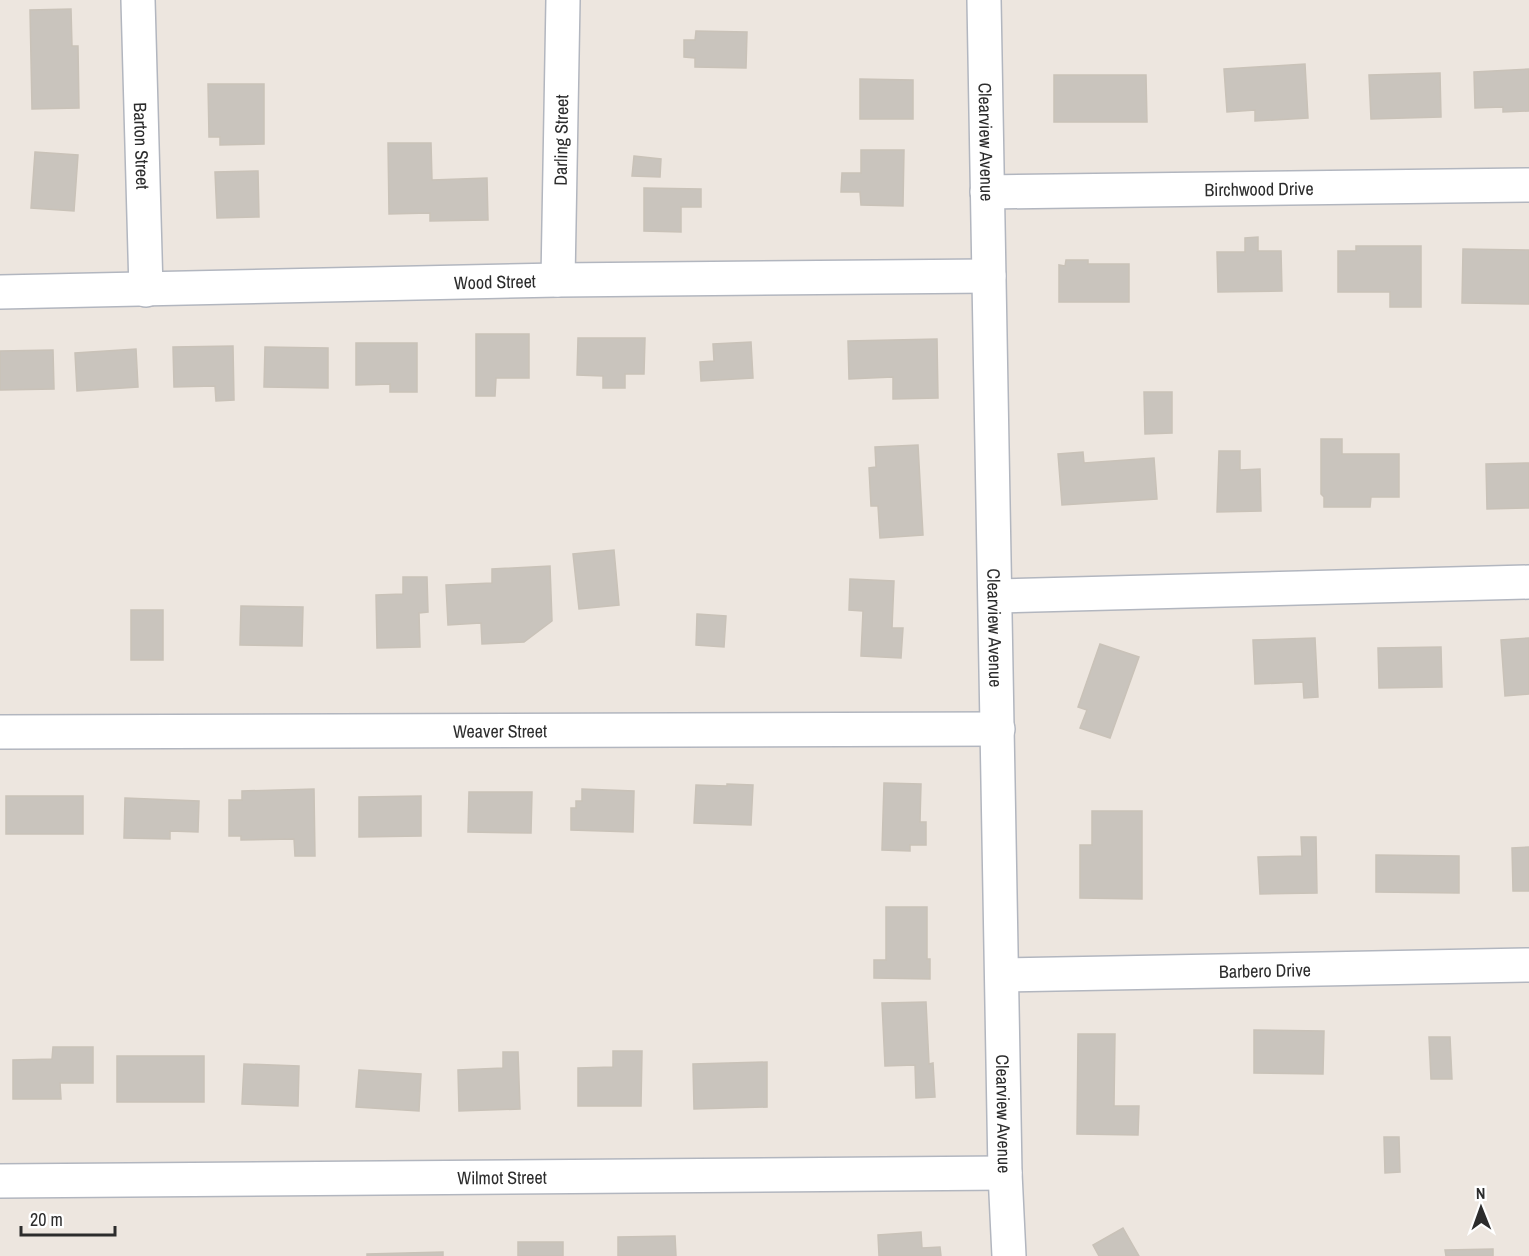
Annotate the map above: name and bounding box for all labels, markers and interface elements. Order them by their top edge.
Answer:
street label: Clearview Avenue [973,82,1000,202]
street label: Darling Street [547,94,574,186]
street label: Barton Street [128,102,156,190]
street label: Birchwood Drive [1204,175,1314,202]
street label: Wood Street [454,268,536,295]
street label: Clearview Avenue [982,568,1009,688]
street label: Weaver Street [453,718,547,743]
street label: Barbero Drive [1219,957,1311,983]
street label: Clearview Avenue [990,1054,1018,1173]
street label: Wilmot Street [457,1164,547,1190]
north arrow [1451,1178,1511,1238]
text: N [1476,1182,1486,1204]
scale bar [21,1199,116,1237]
text: 20 m [30,1207,63,1232]

